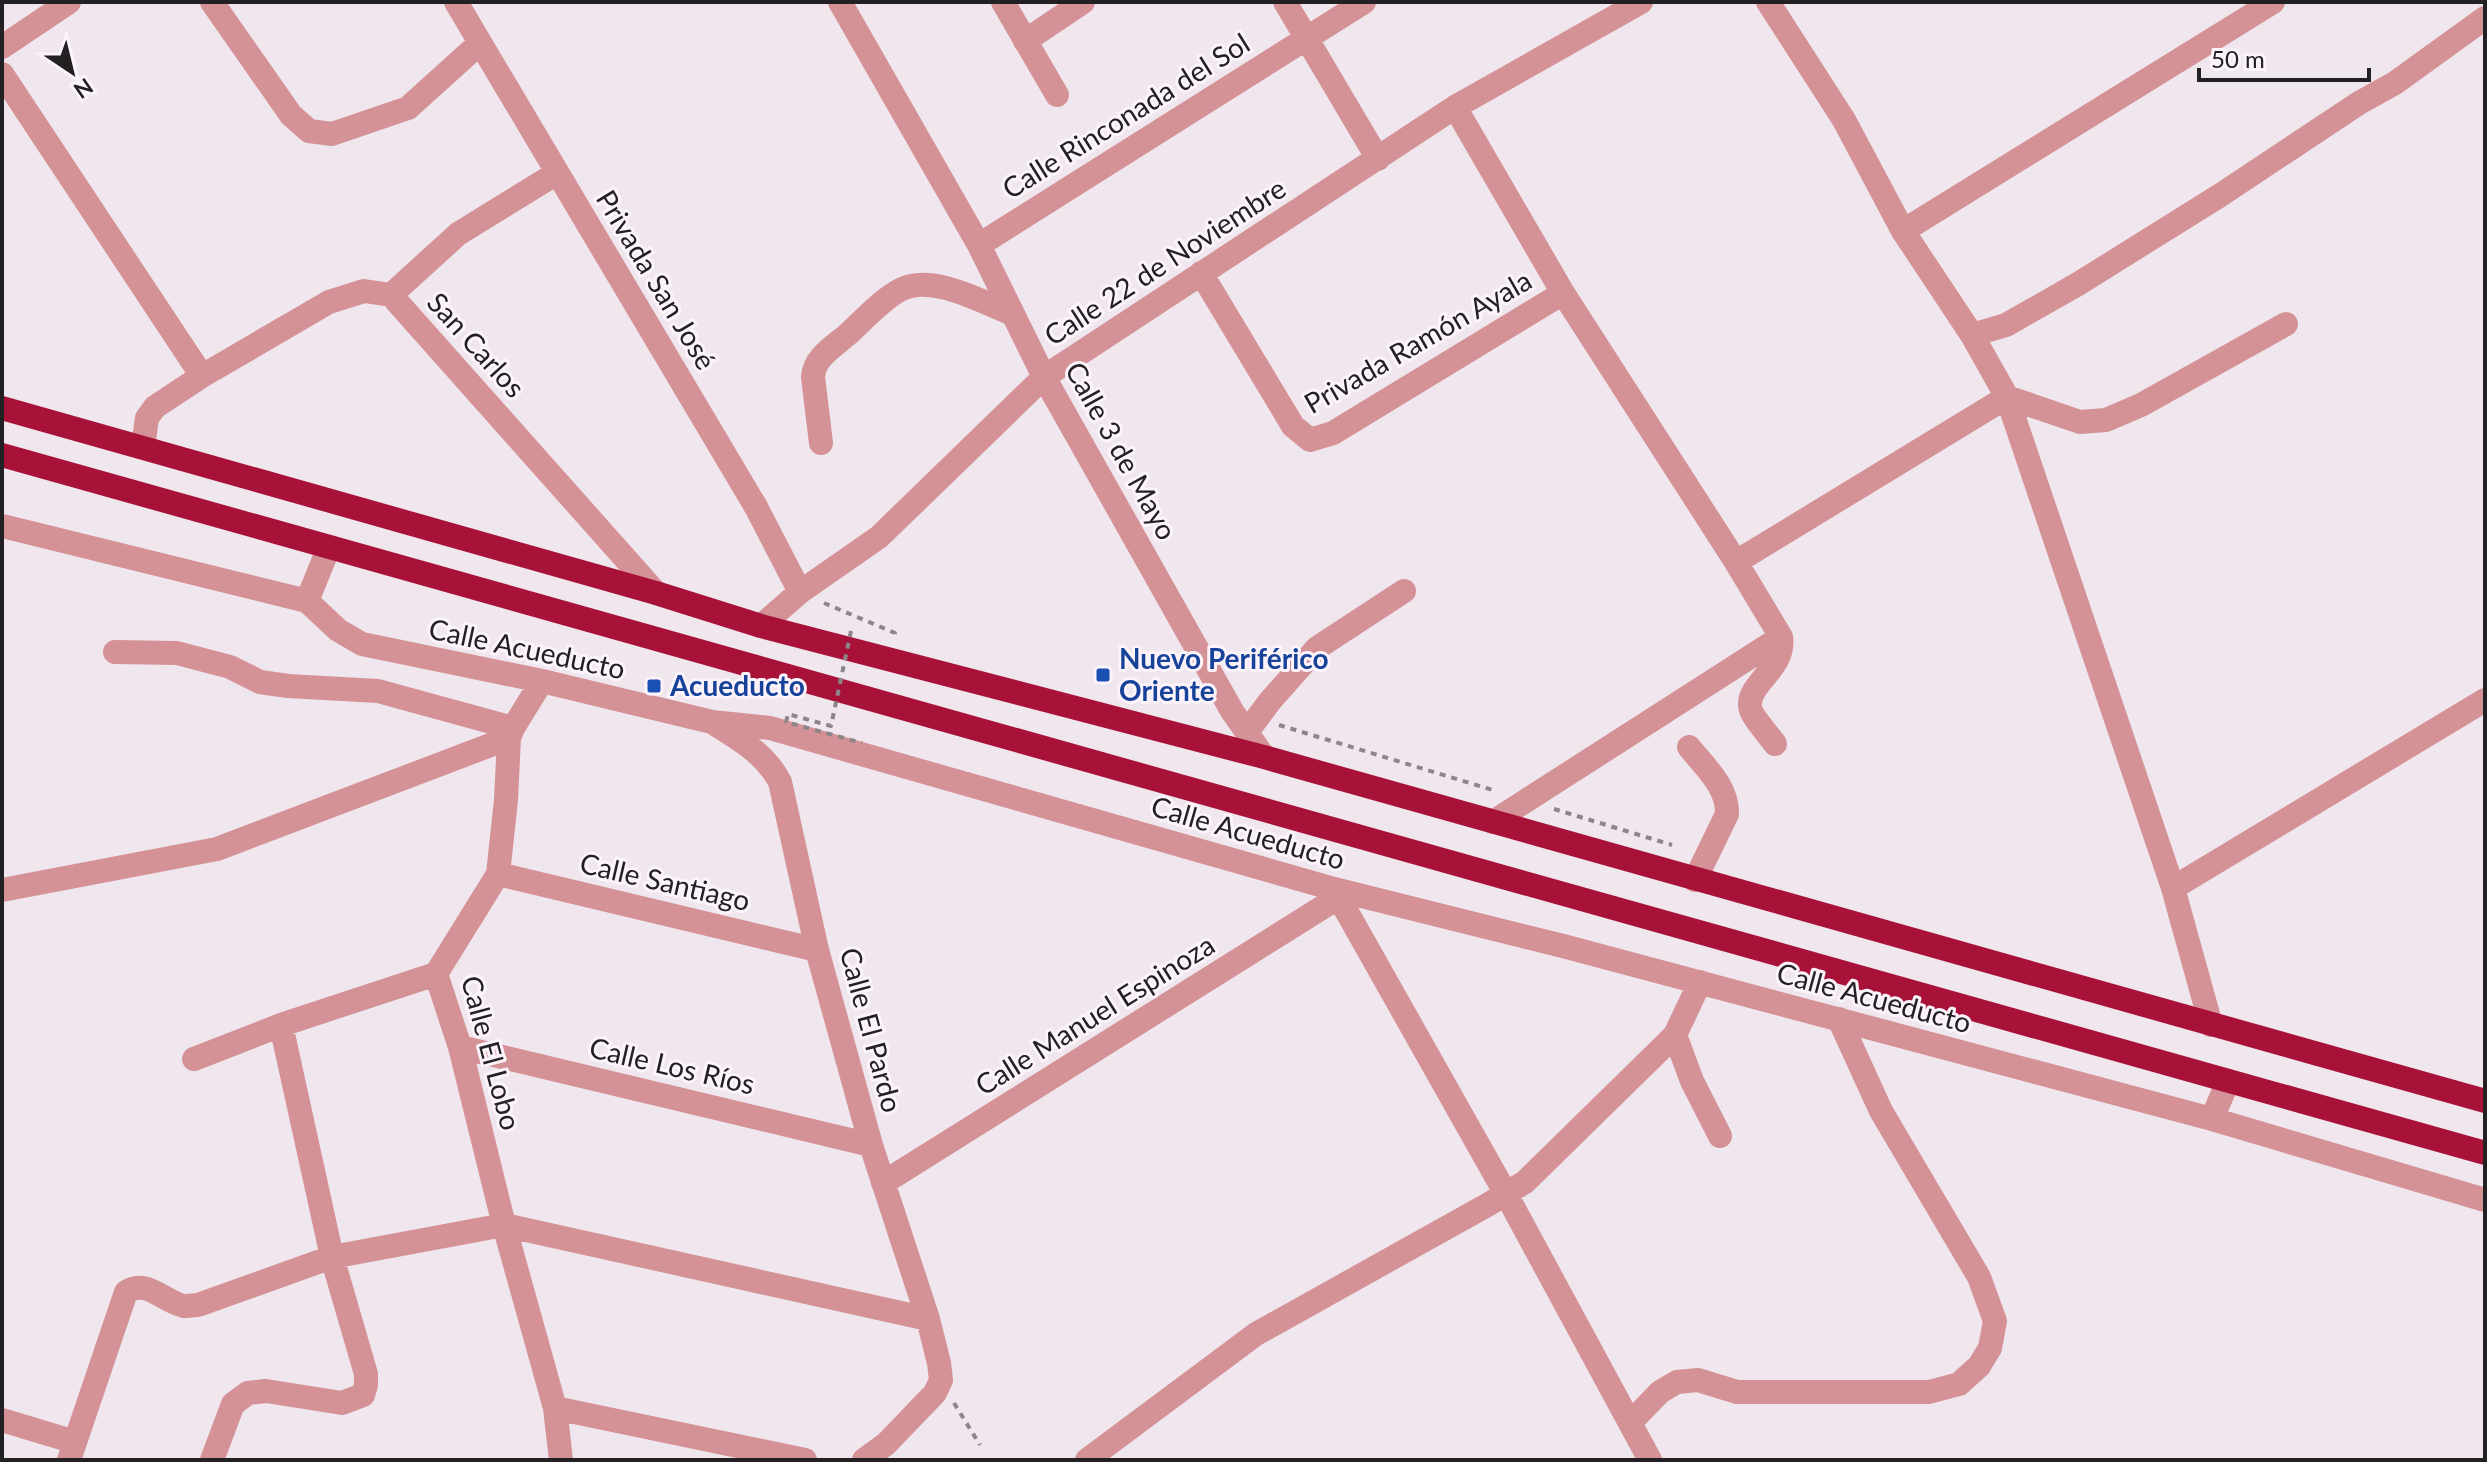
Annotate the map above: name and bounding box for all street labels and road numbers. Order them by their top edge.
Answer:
street label: Calle Rinconada del Sol [996,25,1255,205]
street label: Calle 22 de Noviembre [1038,171,1291,352]
street label: Privada San José [590,184,724,375]
street label: Privada Ramón Ayala [1298,262,1537,420]
street label: San Carlos [421,285,533,404]
street label: Calle 3 de Mayo [1059,356,1185,545]
street label: Calle Acueducto [426,611,628,685]
street label: Calle Acueducto [1148,788,1349,876]
street label: Calle Santiago [577,845,754,917]
street label: Calle Manuel Espinoza [969,927,1220,1102]
street label: Calle El Pardo [834,944,910,1116]
street label: Calle Acueducto [1773,955,1975,1039]
street label: Calle El Lobo [455,972,529,1134]
street label: Calle Los Ríos [586,1030,758,1101]

